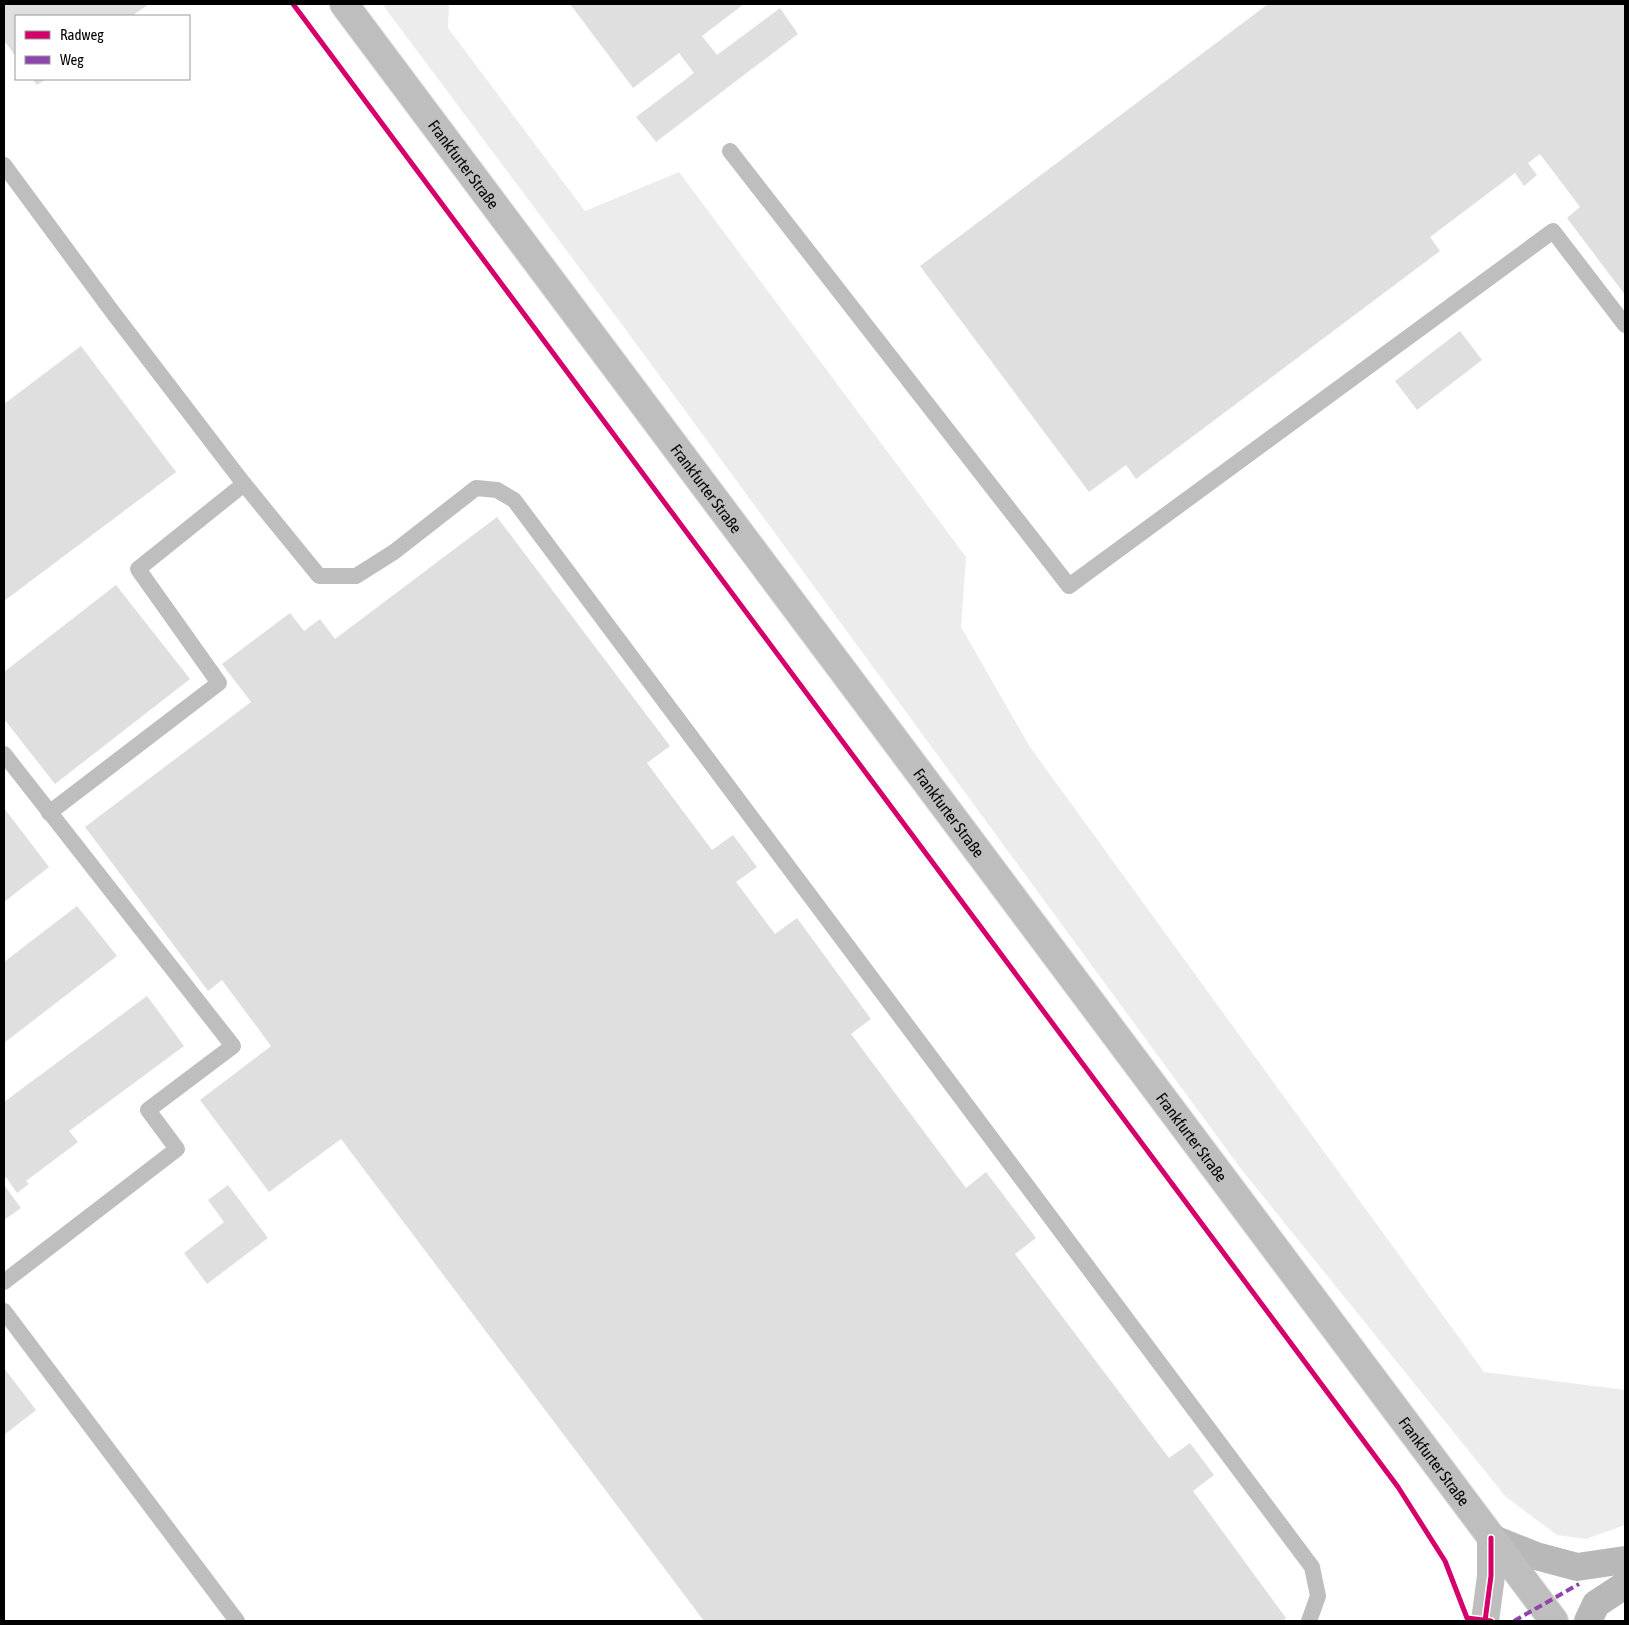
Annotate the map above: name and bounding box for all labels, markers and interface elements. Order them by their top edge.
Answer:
legend [15,15,190,80]
text: Radweg [60,26,104,43]
text: Weg [60,51,84,68]
street label: Frankfurter Straße [425,116,503,212]
street label: Frankfurter Straße [667,440,745,536]
street label: Frankfurter Straße [910,765,988,861]
street label: Frankfurter Straße [1153,1089,1231,1185]
street label: Frankfurter Straße [1395,1413,1473,1509]

